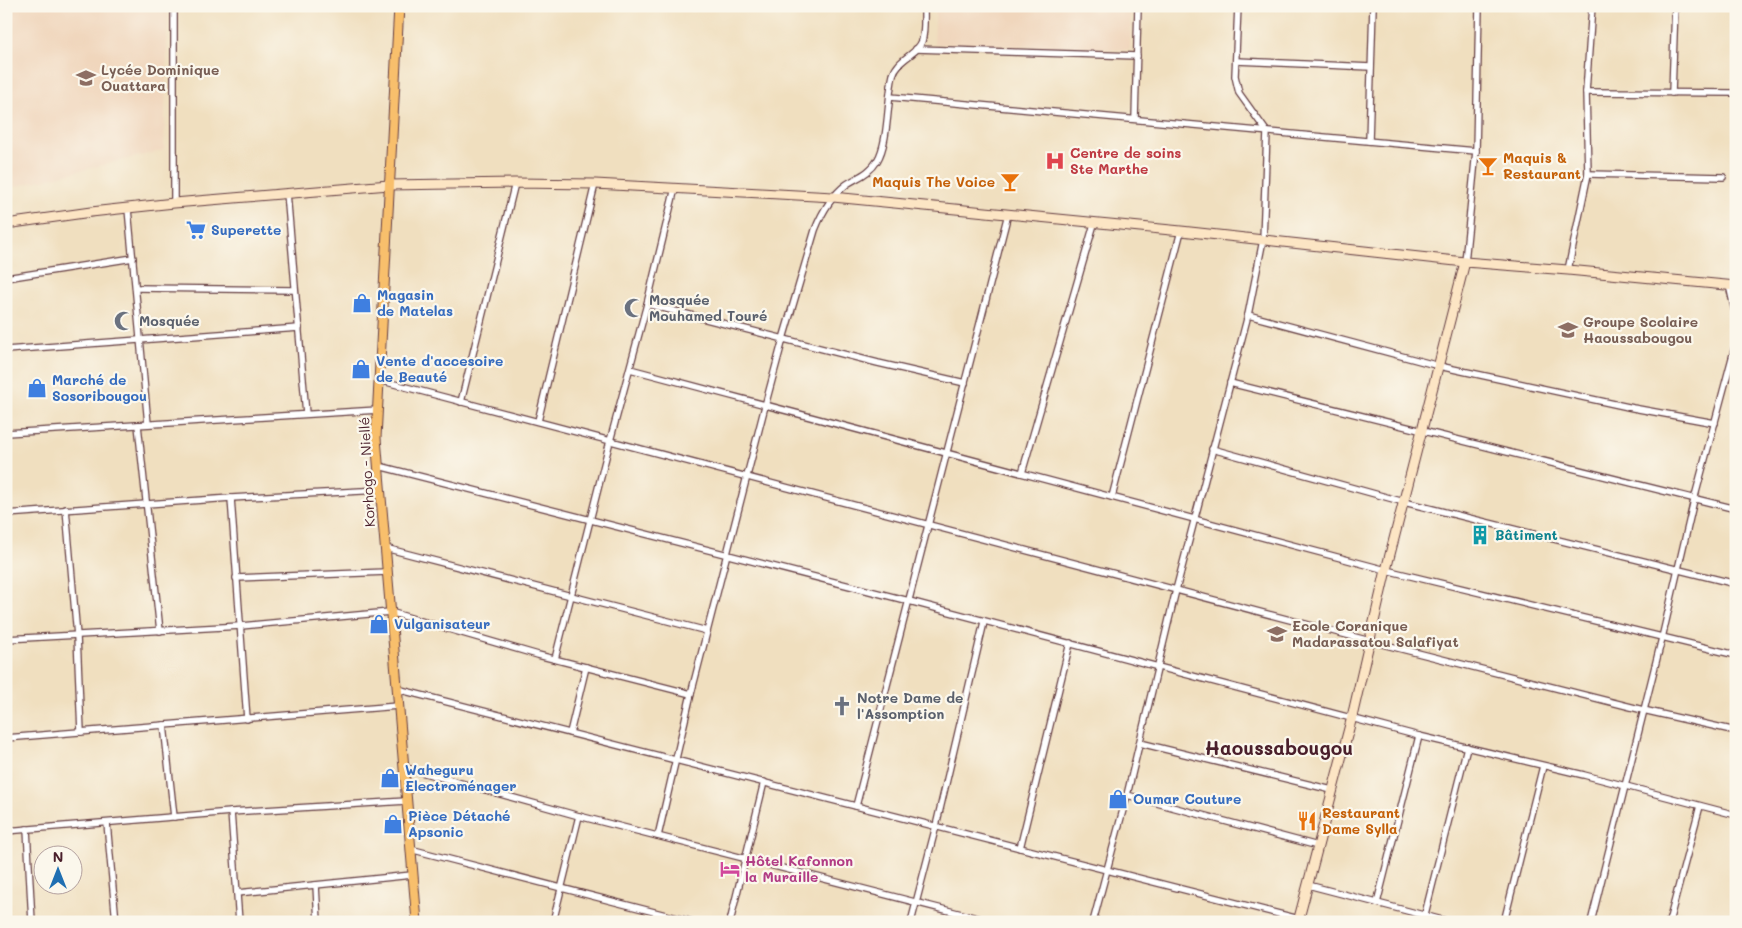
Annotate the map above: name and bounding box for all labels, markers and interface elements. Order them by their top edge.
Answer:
place label: Lycée Dominique Ouattara [101,60,219,95]
school or university icon: Lycée Dominique Ouattara [75,67,97,89]
place label: Centre de soins Ste Marthe [1070,143,1181,178]
place label: Maquis & Restaurant [1503,148,1581,183]
hospital icon: Centre de soins Ste Marthe [1044,150,1066,172]
bar icon: Maquis & Restaurant [1477,155,1499,177]
bar icon: Maquis The Voice [999,171,1021,193]
place label: Maquis The Voice [872,172,995,191]
supermarket icon: Superette [185,219,207,241]
place label: Superette [211,220,281,239]
place label: Magasin de Matelas [377,285,453,320]
place label: Mosquée Mouhamed Touré [649,290,767,325]
shop icon: Magasin de Matelas [351,292,373,314]
mosque icon: Mosquée Mouhamed Touré [623,297,645,319]
mosque icon: Mosquée [113,310,135,332]
place label: Mosquée [139,311,200,330]
place label: Groupe Scolaire Haoussabougou [1583,312,1698,347]
school or university icon: Groupe Scolaire Haoussabougou [1557,319,1579,341]
place label: Vente d'accesoire de Beauté [376,351,503,386]
shop icon: Vente d'accesoire de Beauté [350,358,372,380]
place label: Marché de Sosoribougou [52,370,147,405]
shop icon: Marché de Sosoribougou [26,377,48,399]
street label: Korhogo - Niellé [354,416,379,528]
building icon: Bâtiment [1469,524,1491,546]
place label: Bâtiment [1495,525,1558,544]
shop icon: Vulganisateur [368,613,390,635]
place label: Vulganisateur [394,614,490,633]
place label: Ecole Coranique Madarassatou Salafiyat [1292,616,1459,651]
school or university icon: Ecole Coranique Madarassatou Salafiyat [1266,623,1288,645]
place label: Notre Dame de l'Assomption [857,688,963,723]
church icon: Notre Dame de l'Assomption [831,695,853,717]
district label: Haoussabougou [1205,735,1353,760]
place label: Waheguru Electroménager [405,760,517,795]
shop icon: Waheguru Electroménager [379,767,401,789]
shop icon: Oumar Couture [1107,788,1129,810]
place label: Oumar Couture [1133,789,1241,808]
place label: Restaurant Dame Sylla [1322,803,1400,838]
place label: Pièce Détaché Apsonic [408,806,510,841]
restaurant icon: Restaurant Dame Sylla [1296,810,1318,832]
shop icon: Pièce Détaché Apsonic [382,813,404,835]
north arrow [32,846,82,896]
text: N [53,847,63,866]
place label: Hôtel Kafonnon la Muraille [745,851,853,886]
hotel icon: Hôtel Kafonnon la Muraille [719,858,741,880]

